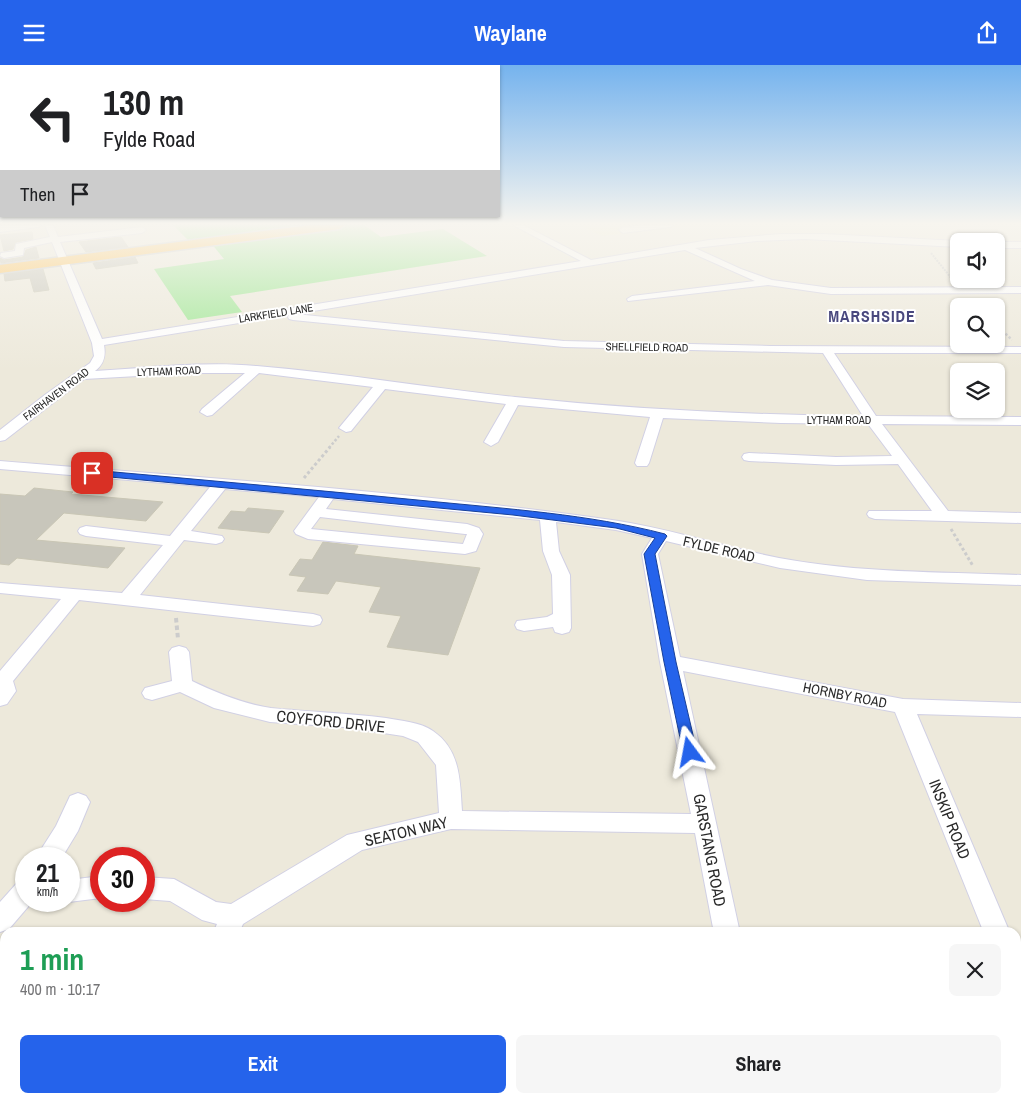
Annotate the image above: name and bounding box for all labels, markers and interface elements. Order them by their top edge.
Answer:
text: Waylane [474,18,547,48]
icon: menu [20,19,48,47]
icon: share [973,19,1001,47]
text: 130 m [103,79,184,126]
icon: left [20,85,85,150]
text: Fylde Road [103,124,195,154]
icon: arrive [66,180,94,208]
text: Then [20,181,56,207]
map controls [950,233,1005,418]
button: sound [950,233,1005,288]
button: search [950,298,1005,353]
street label: LARKFIELD LANE [238,300,314,326]
district label: MARSHSIDE [828,305,916,327]
street label: SHELLFIELD ROAD [606,339,688,355]
street label: LYTHAM ROAD [137,363,201,379]
button: layers [950,363,1005,418]
street label: FAIRHAVEN ROAD [20,365,92,423]
street label: LYTHAM ROAD [807,413,871,427]
pin [71,452,113,494]
icon: arrive [78,459,106,487]
street label: FYLDE ROAD [681,532,757,566]
street label: HORNBY ROAD [801,678,889,712]
street label: COYFORD DRIVE [275,704,387,738]
position arrow [663,725,715,777]
street label: INSKIP ROAD [924,776,976,862]
street label: GARSTANG ROAD [688,792,732,908]
street label: SEATON WAY [362,811,450,851]
speed limit sign: 30 [90,847,155,912]
text: 21 [36,856,59,890]
text: km/h [37,884,58,900]
text: 1 min [20,939,84,979]
button: close [949,944,1001,996]
text: 400 m · 10:17 [20,978,100,1000]
button: Exit [20,1035,506,1093]
button: Share [516,1035,1001,1093]

